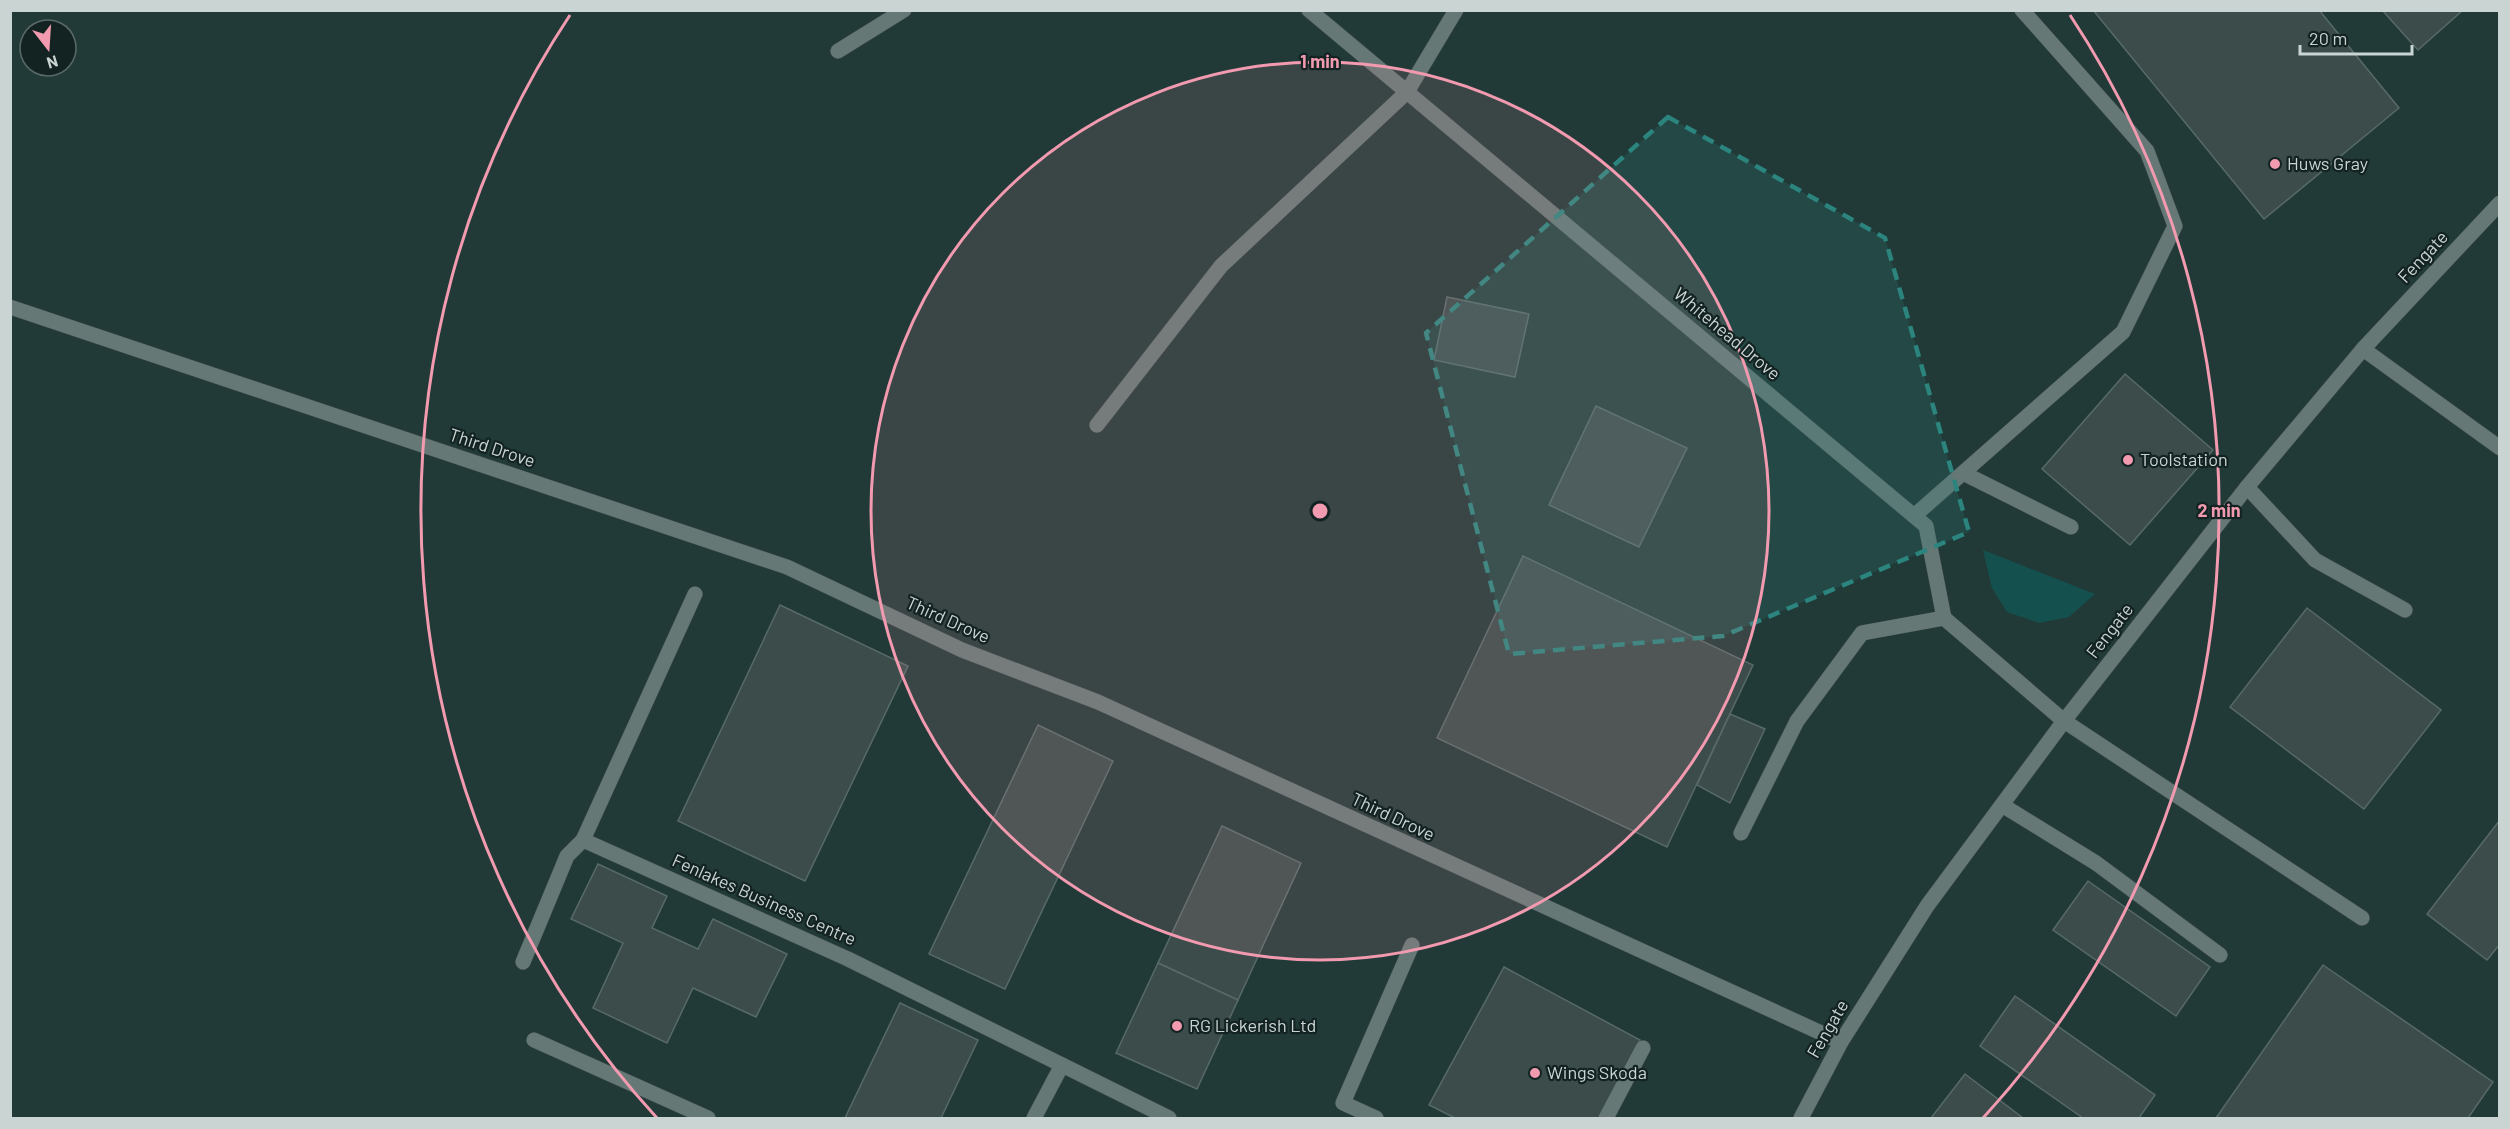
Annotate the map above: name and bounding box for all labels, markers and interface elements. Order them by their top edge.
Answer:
north arrow [18,18,78,78]
scale bar [2300,18,2412,56]
text: 20 m [2309,27,2347,49]
text: 1 min [1300,50,1340,72]
text: N [45,52,60,73]
place label: Huws Gray [2287,152,2368,174]
marker: Huws Gray [2268,157,2282,171]
street label: Fengate [2393,226,2452,287]
street label: Whitehead Drove [1670,282,1785,384]
street label: Third Drove [446,423,538,471]
place label: Toolstation [2140,448,2228,470]
marker: Toolstation [2121,453,2135,467]
text: 2 min [2197,499,2241,521]
centre of rings [1310,501,1330,521]
street label: Third Drove [903,591,994,647]
street label: Fengate [2081,599,2137,662]
street label: Third Drove [1348,787,1439,845]
street label: Fenlakes Business Centre [669,849,860,950]
street label: Fengate [1802,996,1853,1061]
place label: RG Lickerish Ltd [1189,1014,1316,1036]
marker: RG Lickerish Ltd [1170,1019,1184,1033]
place label: Wings Skoda [1547,1061,1647,1083]
marker: Wings Skoda [1528,1066,1542,1080]

